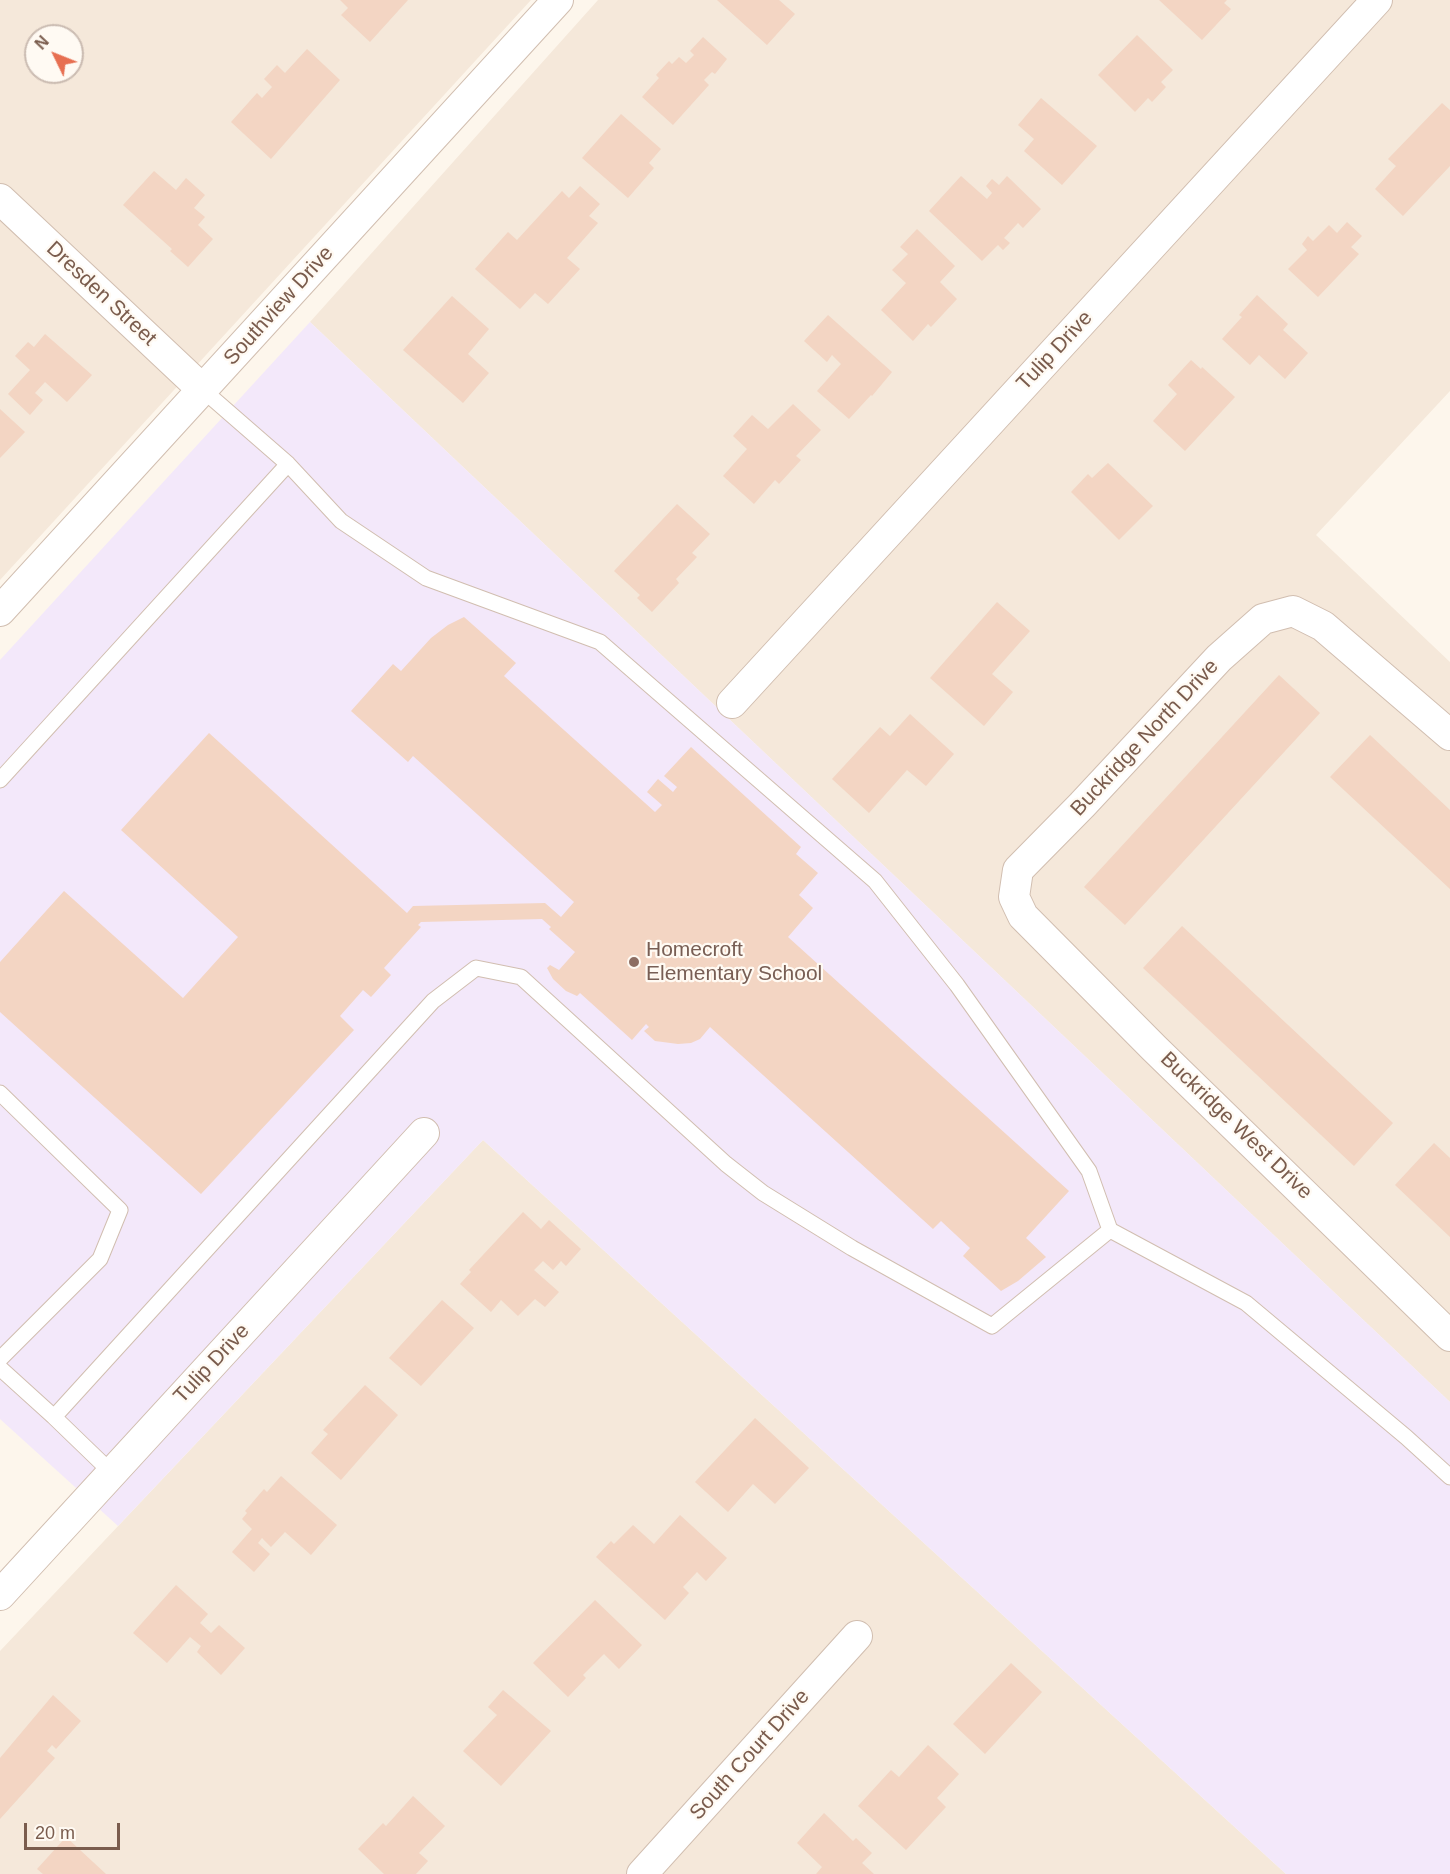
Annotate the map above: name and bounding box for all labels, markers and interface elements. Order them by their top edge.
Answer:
north arrow [24,24,84,84]
text: N [32,33,52,53]
street label: Dresden Street [41,237,161,351]
street label: Southview Drive [219,241,339,371]
street label: Tulip Drive [1012,306,1098,396]
street label: Buckridge North Drive [1066,654,1224,822]
place label: Homecroft Elementary School [646,937,822,987]
marker: Homecroft Elementary School [627,955,641,969]
street label: Buckridge West Drive [1155,1047,1317,1205]
street label: Tulip Drive [169,1319,255,1409]
street label: South Court Drive [685,1685,815,1825]
scale bar [27,1811,123,1849]
text: 20 m [35,1823,75,1843]

